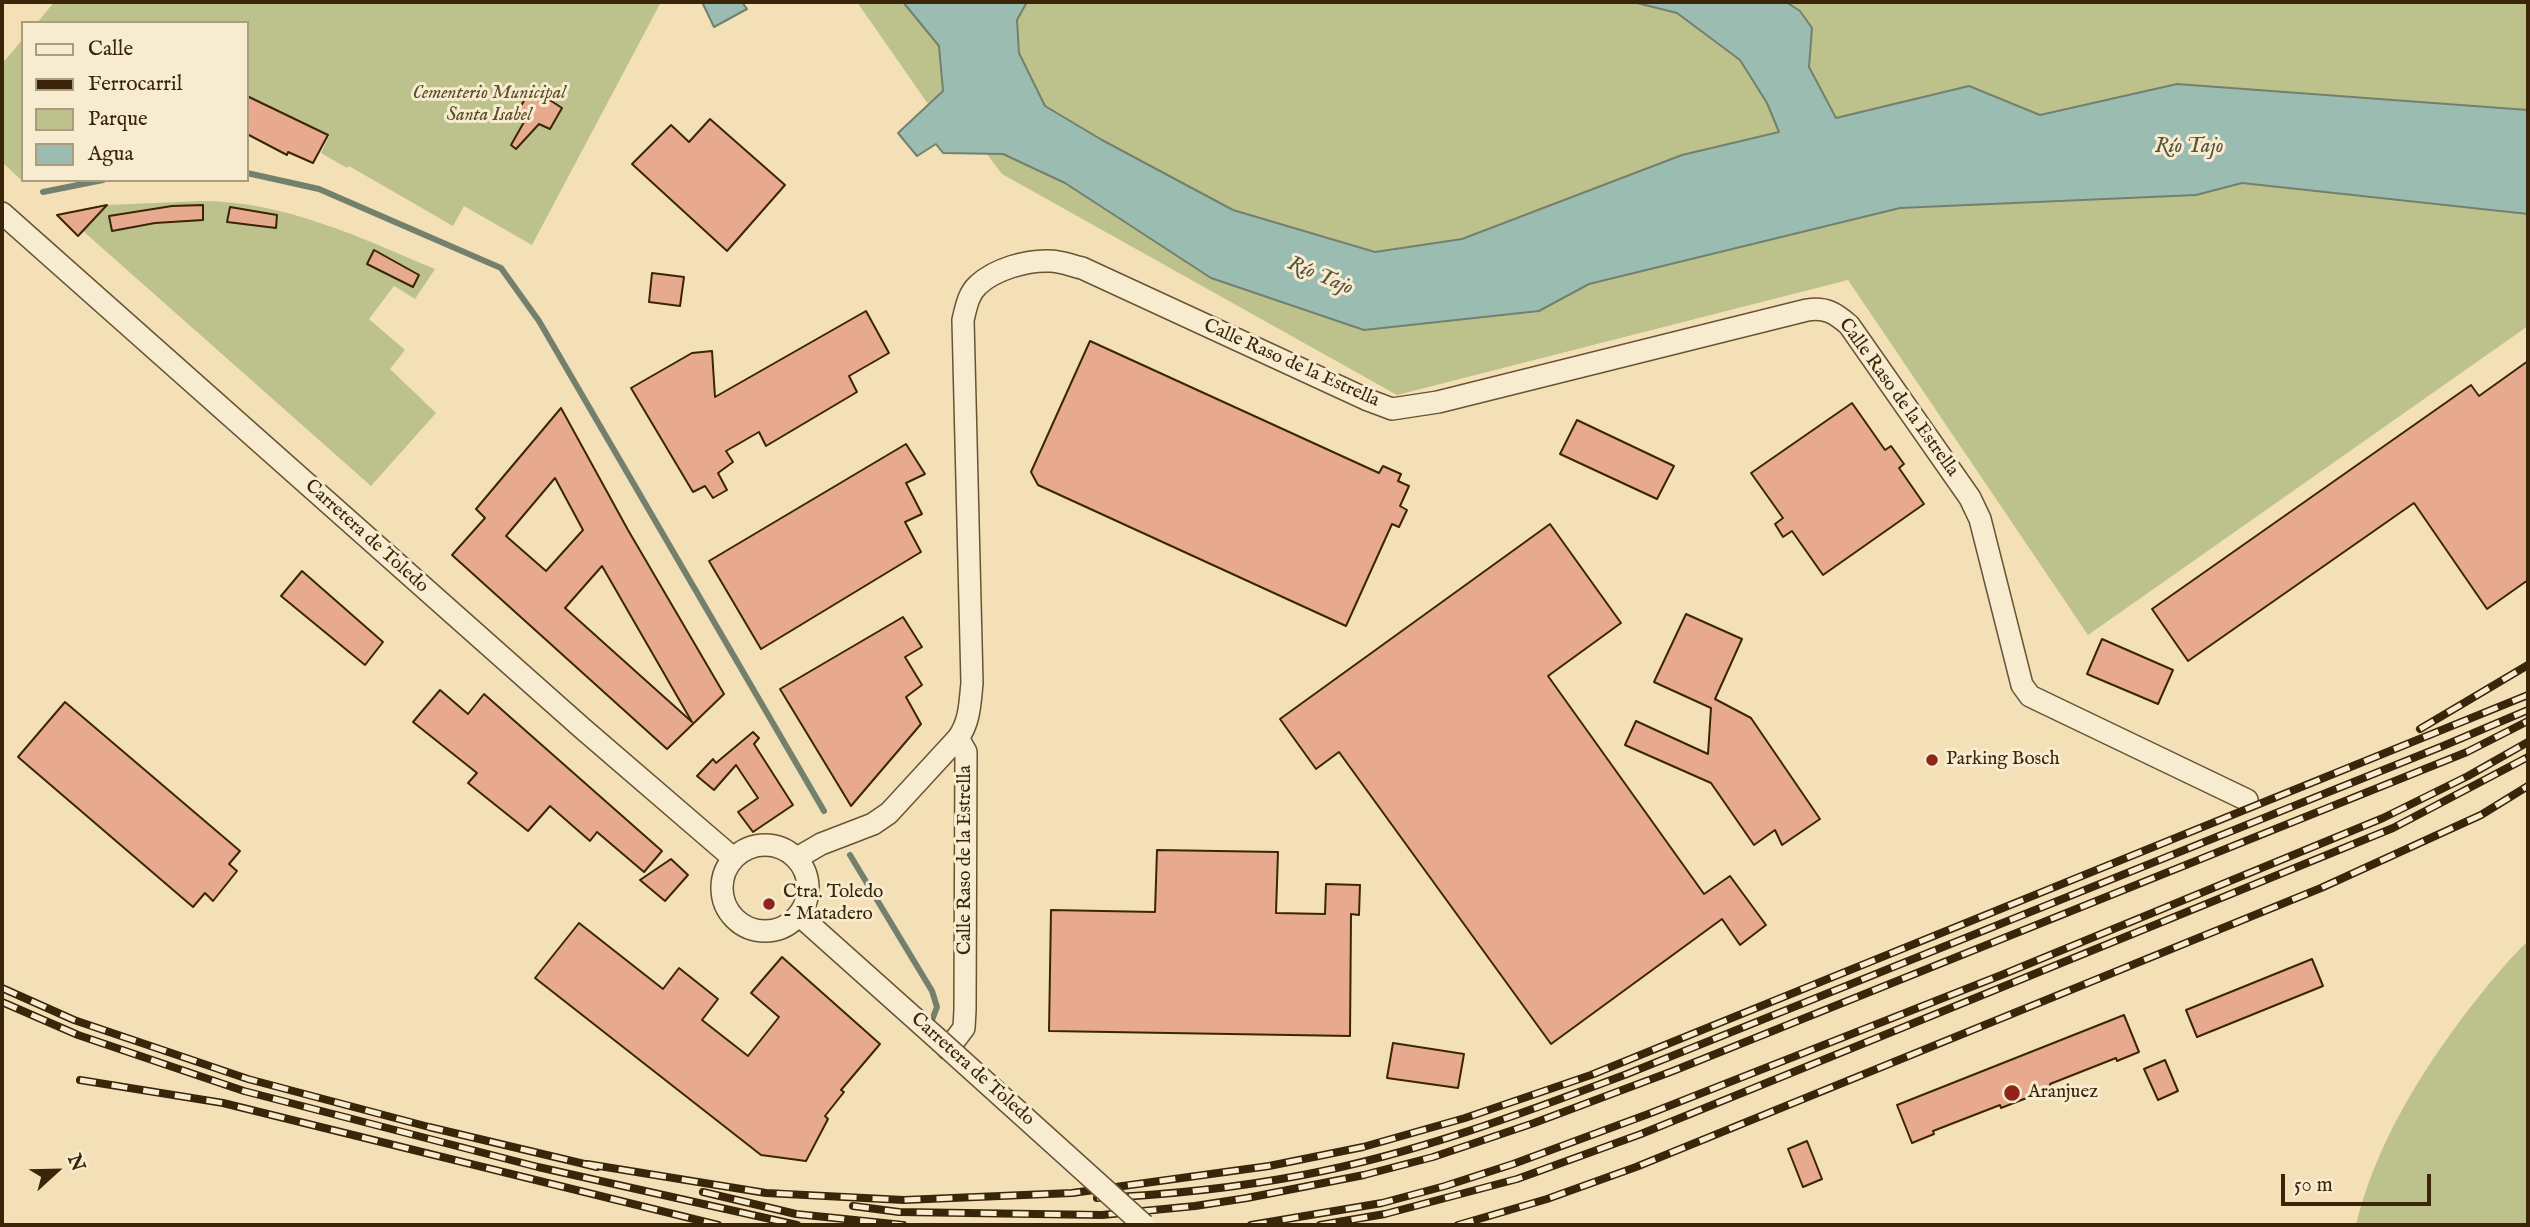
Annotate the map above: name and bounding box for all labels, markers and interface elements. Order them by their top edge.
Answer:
legend [21,21,248,182]
text: Calle [88,36,133,63]
text: Ferrocarril [88,71,182,98]
park label: Cementerio Municipal Santa Isabel [412,83,566,127]
text: Parque [88,106,148,133]
water label: Río Tajo [2155,135,2223,161]
text: Agua [88,141,134,168]
water label: Río Tajo [1284,252,1356,302]
street label: Calle Raso de la Estrella [1833,314,1963,482]
street label: Calle Raso de la Estrella [1200,315,1382,413]
street label: Carretera de Toledo [299,475,433,599]
place label: Parking Bosch [1946,749,2060,771]
marker: Parking Bosch [1924,752,1940,768]
street label: Calle Raso de la Estrella [955,765,977,955]
place label: Ctra. Toledo - Matadero [783,882,883,926]
marker: Ctra. Toledo - Matadero [761,896,777,912]
street label: Carretera de Toledo [905,1008,1039,1132]
place label: Aranjuez [2028,1082,2098,1104]
marker: Aranjuez [2002,1083,2022,1103]
north arrow [21,1136,91,1206]
text: N [61,1151,90,1175]
scale bar [2285,1160,2436,1204]
text: 50 m [2294,1172,2333,1199]

